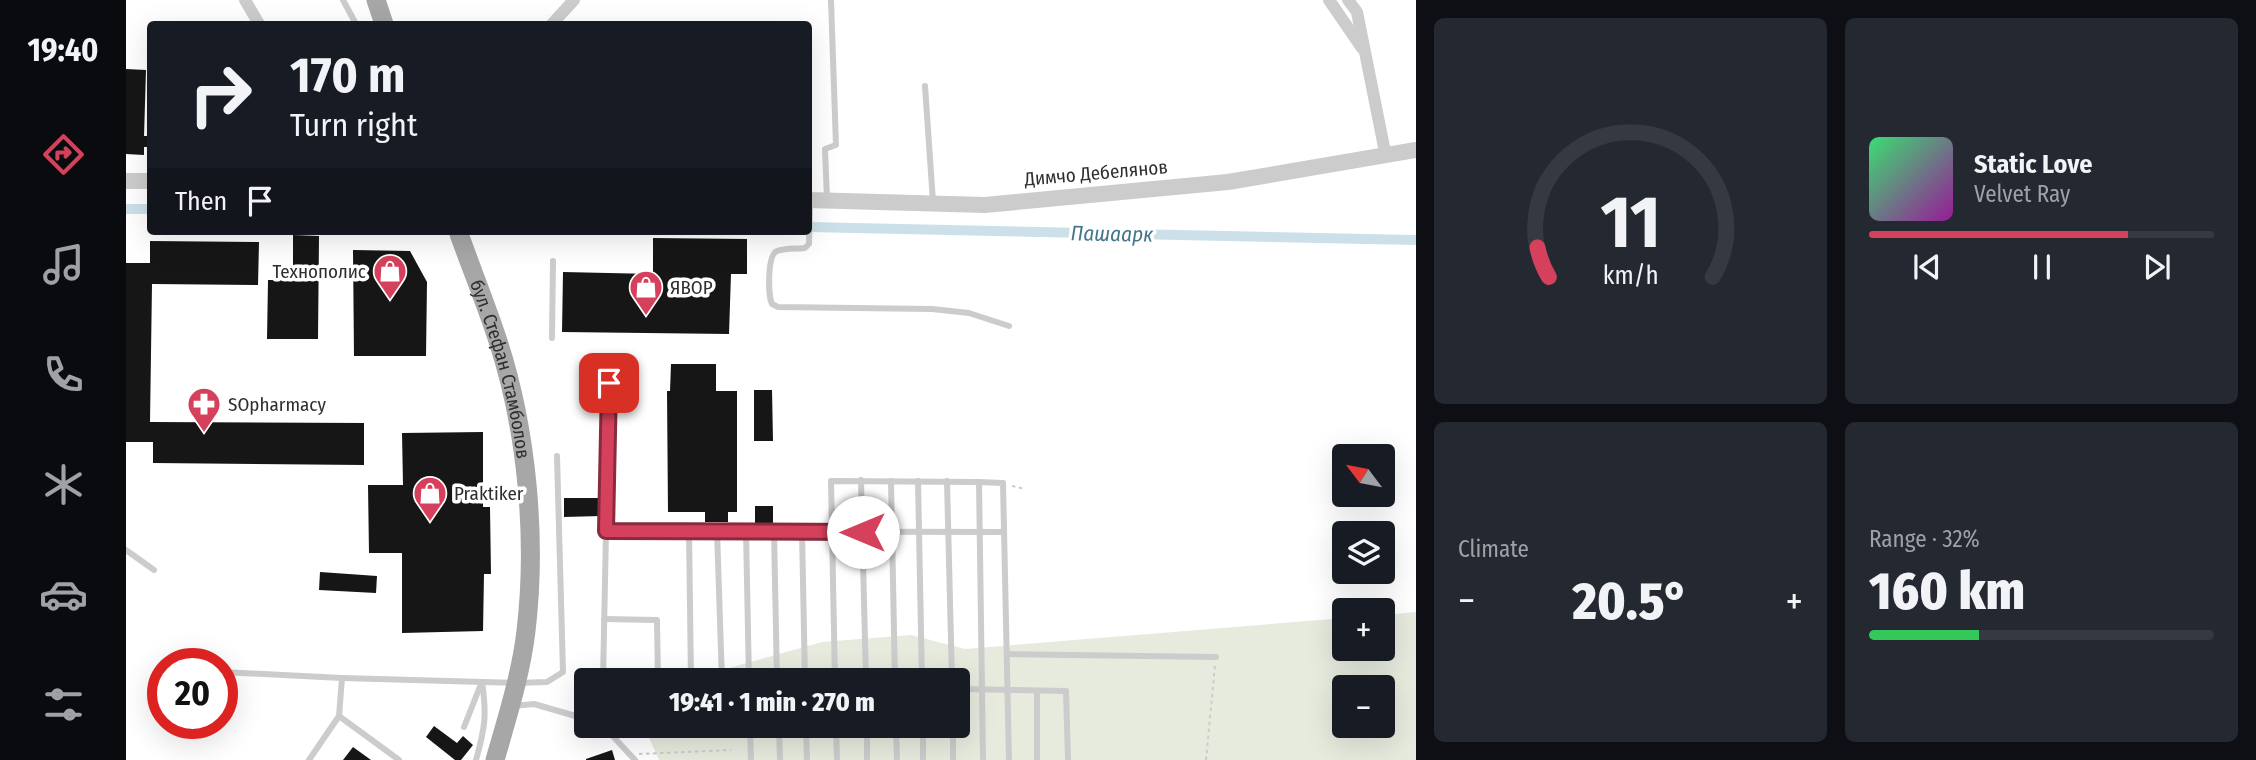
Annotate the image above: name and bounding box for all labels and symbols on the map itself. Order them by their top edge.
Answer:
street label: Димчо Дебелянов [1022,155,1169,191]
water label: Пашаарк [1070,220,1154,248]
shop icon: Технополис [371,252,409,301]
place label: Технополис [273,260,366,283]
shop icon: ЯВОР [627,268,665,317]
street label: бул. Стефан Стамболов [465,276,535,460]
place label: ЯВОР [670,276,713,299]
pin [579,353,639,413]
pharmacy icon: SOpharmacy [185,385,223,434]
place label: SOpharmacy [228,393,326,416]
north arrow [1332,444,1395,508]
shop icon: Praktiker [411,474,449,523]
place label: Praktiker [454,482,524,505]
position arrow [826,495,900,569]
speed limit sign: 20 [147,648,238,739]

